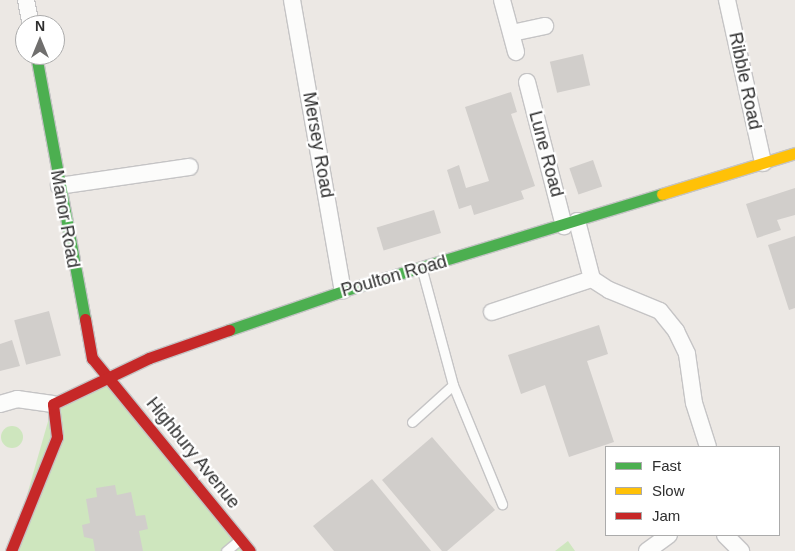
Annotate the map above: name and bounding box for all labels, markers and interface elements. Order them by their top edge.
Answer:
north arrow [15,15,65,65]
text: N [35,18,45,34]
street label: Ribble Road [724,30,766,132]
street label: Mersey Road [298,90,338,200]
street label: Lune Road [524,109,568,199]
street label: Manor Road [46,168,84,270]
street label: Poulton Road [339,251,449,301]
street label: Highbury Avenue [141,393,245,513]
legend [605,446,780,536]
text: Fast [652,457,681,474]
text: Slow [652,482,685,499]
text: Jam [652,507,680,524]

